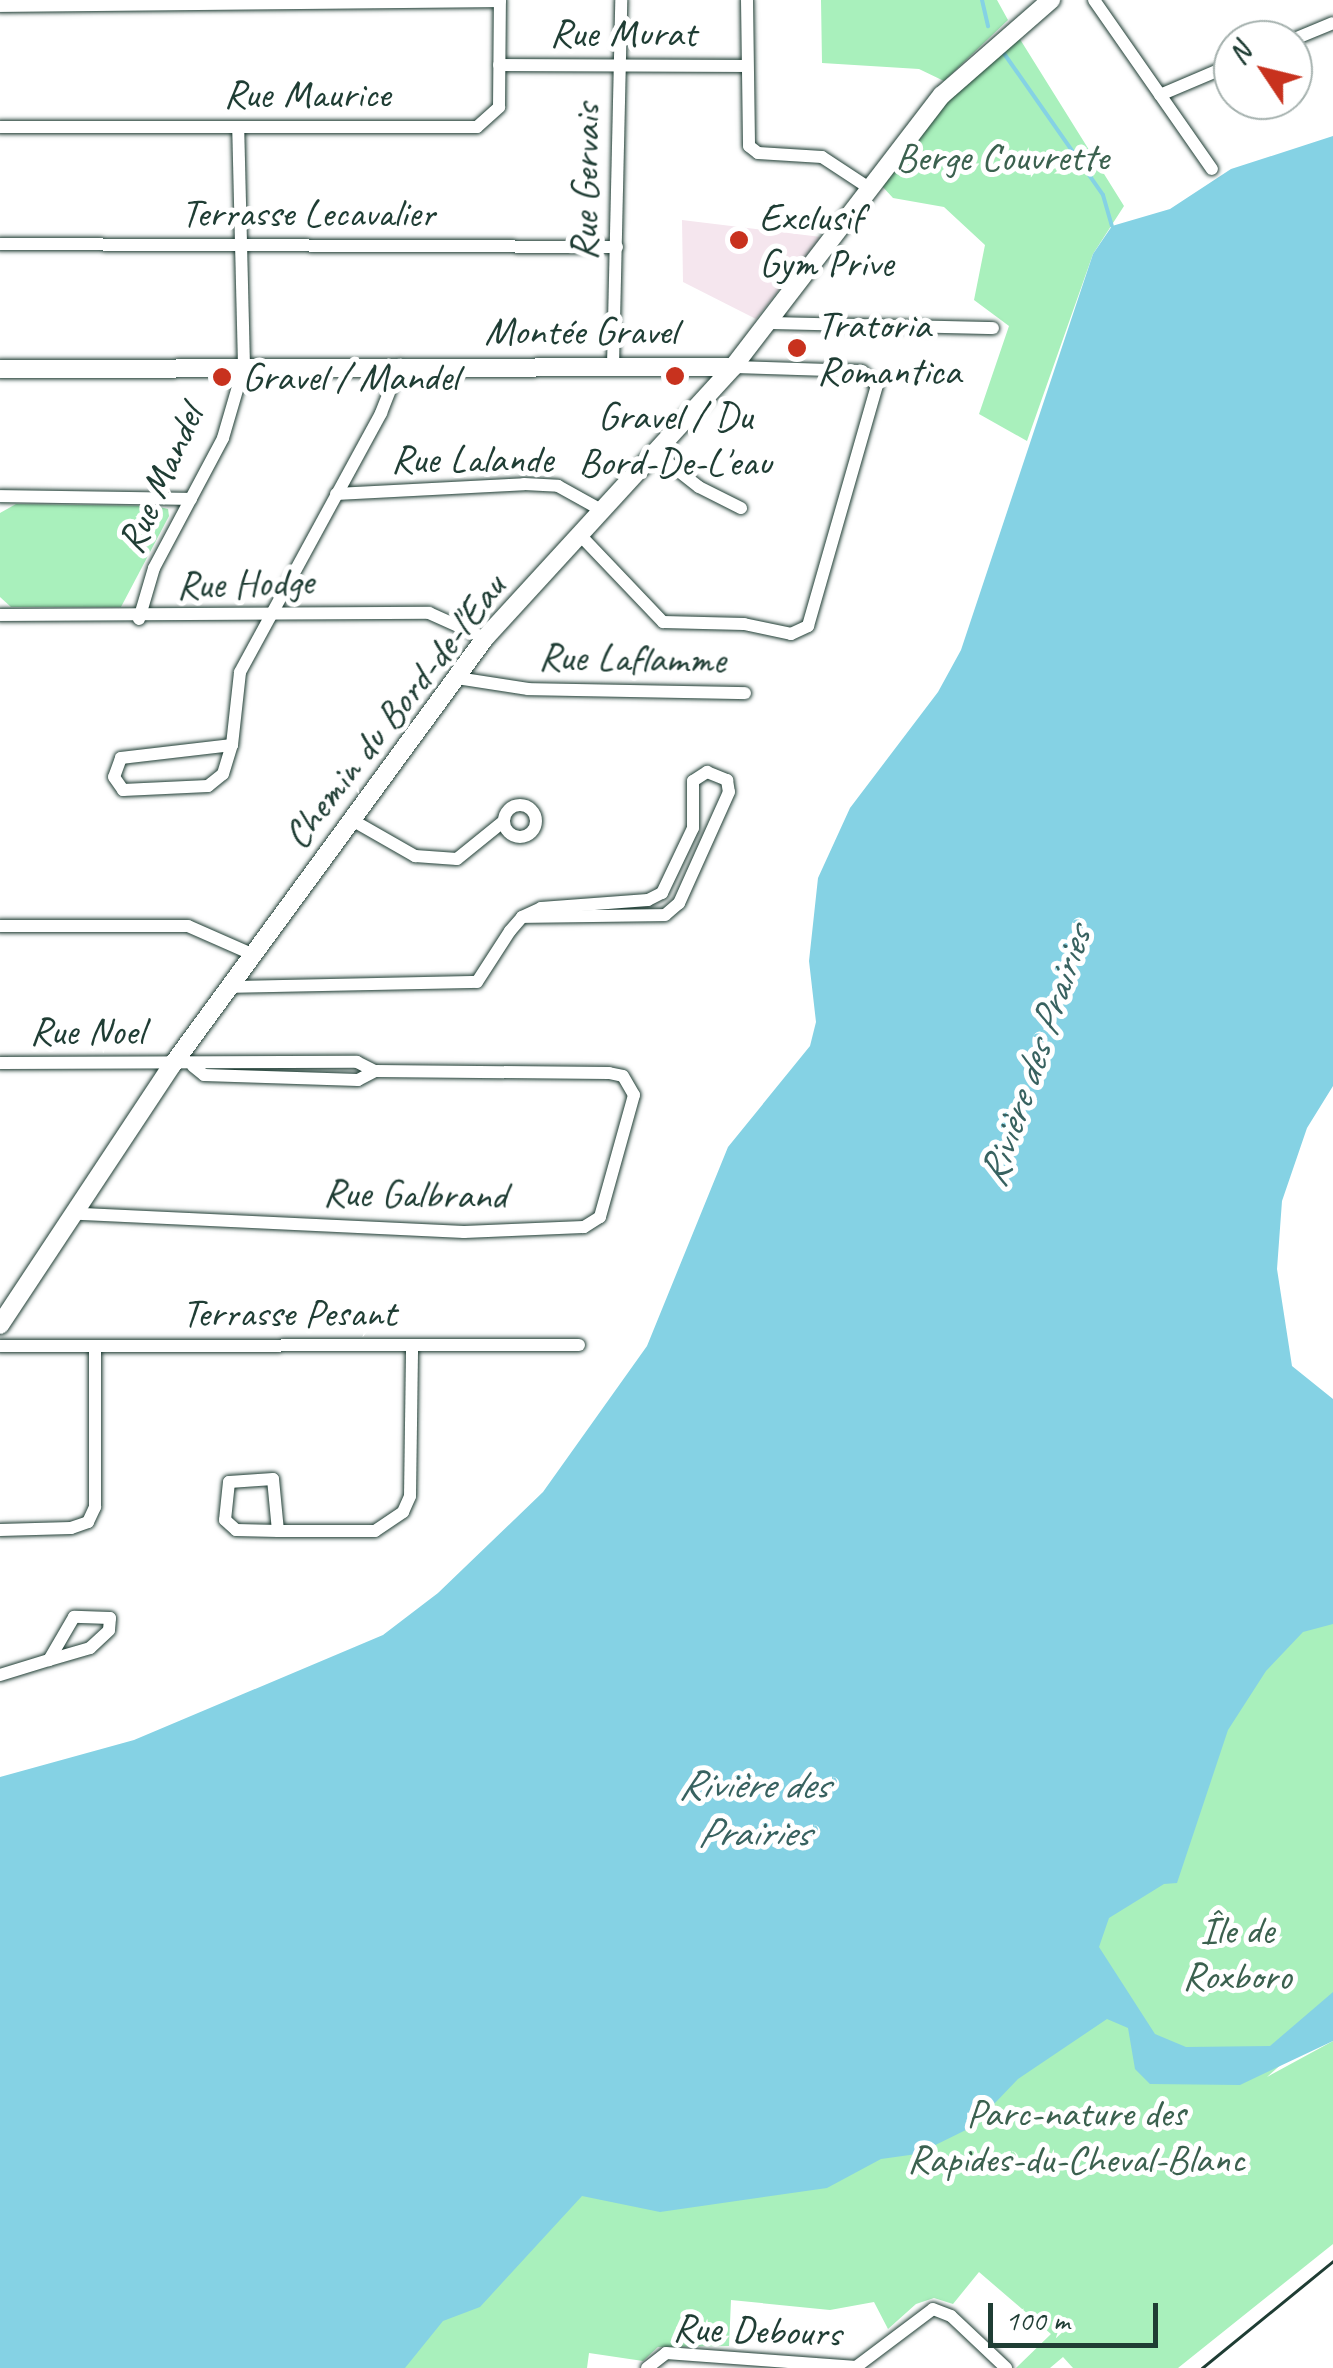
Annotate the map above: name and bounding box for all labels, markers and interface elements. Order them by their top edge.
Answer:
street label: Rue Murat [551,9,695,57]
north arrow [1213,20,1313,120]
text: N [1220,37,1259,71]
street label: Rue Maurice [223,70,391,118]
street label: Rue Gervais [560,104,610,260]
park label: Berge Couvrette [896,133,1108,181]
street label: Terrasse Lecavalier [181,189,435,237]
place label: Exclusif Gym Prive [759,193,893,287]
marker: Exclusif Gym Prive [728,229,750,251]
place label: Tratoria Romantica [817,301,961,395]
street label: Montée Gravel [484,307,678,355]
marker: Tratoria Romantica [786,337,808,359]
place label: Gravel / Mandel [242,353,458,401]
marker: Gravel / Du Bord-De-L'eau [664,365,686,387]
marker: Gravel / Mandel [211,366,233,388]
place label: Gravel / Du Bord-De-L'eau [578,392,772,486]
street label: Rue Mandel [106,397,214,561]
street label: Rue Lalande [391,435,553,483]
street label: Rue Hodge [176,557,314,609]
street label: Chemin du Bord-de-l'Eau [272,564,516,858]
street label: Rue Laflamme [538,632,726,684]
water label: Rivière des Prairies [967,921,1103,1193]
street label: Rue Noel [29,1007,145,1055]
street label: Rue Galbrand [323,1168,507,1220]
street label: Terrasse Pesant [182,1289,396,1337]
water label: Rivière des Prairies [678,1760,828,1858]
park label: Île de Roxboro [1183,1906,1291,2000]
park label: Parc-nature des Rapides-du-Cheval-Blanc [907,2089,1245,2183]
scale bar [993,2283,1163,2345]
text: 100 m [1005,2301,1070,2339]
street label: Rue Debours [672,2303,842,2357]

